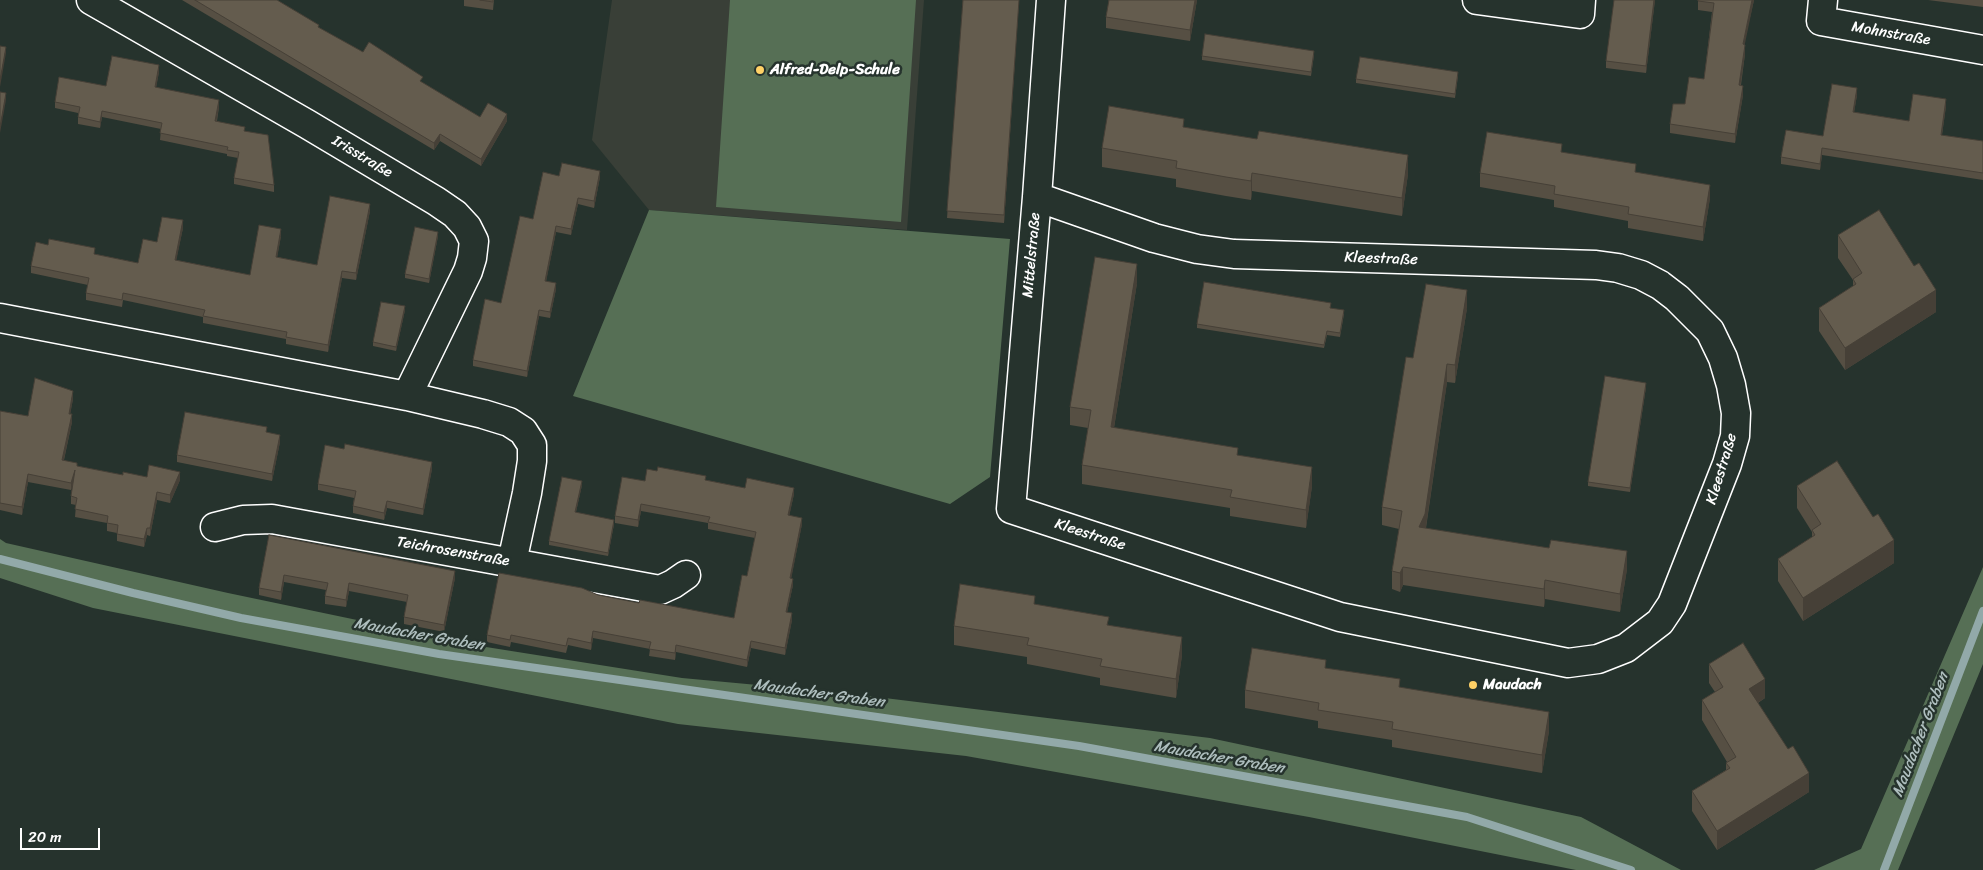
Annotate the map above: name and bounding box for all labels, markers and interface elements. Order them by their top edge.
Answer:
street label: Mohnstraße [1850,18,1932,50]
place label: Alfred-Delp-Schule [770,61,900,79]
marker: Alfred-Delp-Schule [754,64,766,76]
street label: Irisstraße [329,132,395,182]
street label: Mittelstraße [1019,212,1045,298]
street label: Kleestraße [1344,249,1418,269]
street label: Kleestraße [1703,431,1741,507]
street label: Kleestraße [1052,515,1128,555]
street label: Teichrosenstraße [395,533,511,571]
water label: Maudacher Graben [353,614,485,656]
water label: Maudacher Graben [1888,670,1954,800]
water label: Maudacher Graben [753,675,885,713]
place label: Maudach [1483,676,1542,694]
marker: Maudach [1467,679,1479,691]
water label: Maudacher Graben [1153,737,1285,779]
scale bar [22,818,102,850]
text: 20 m [28,824,62,850]

